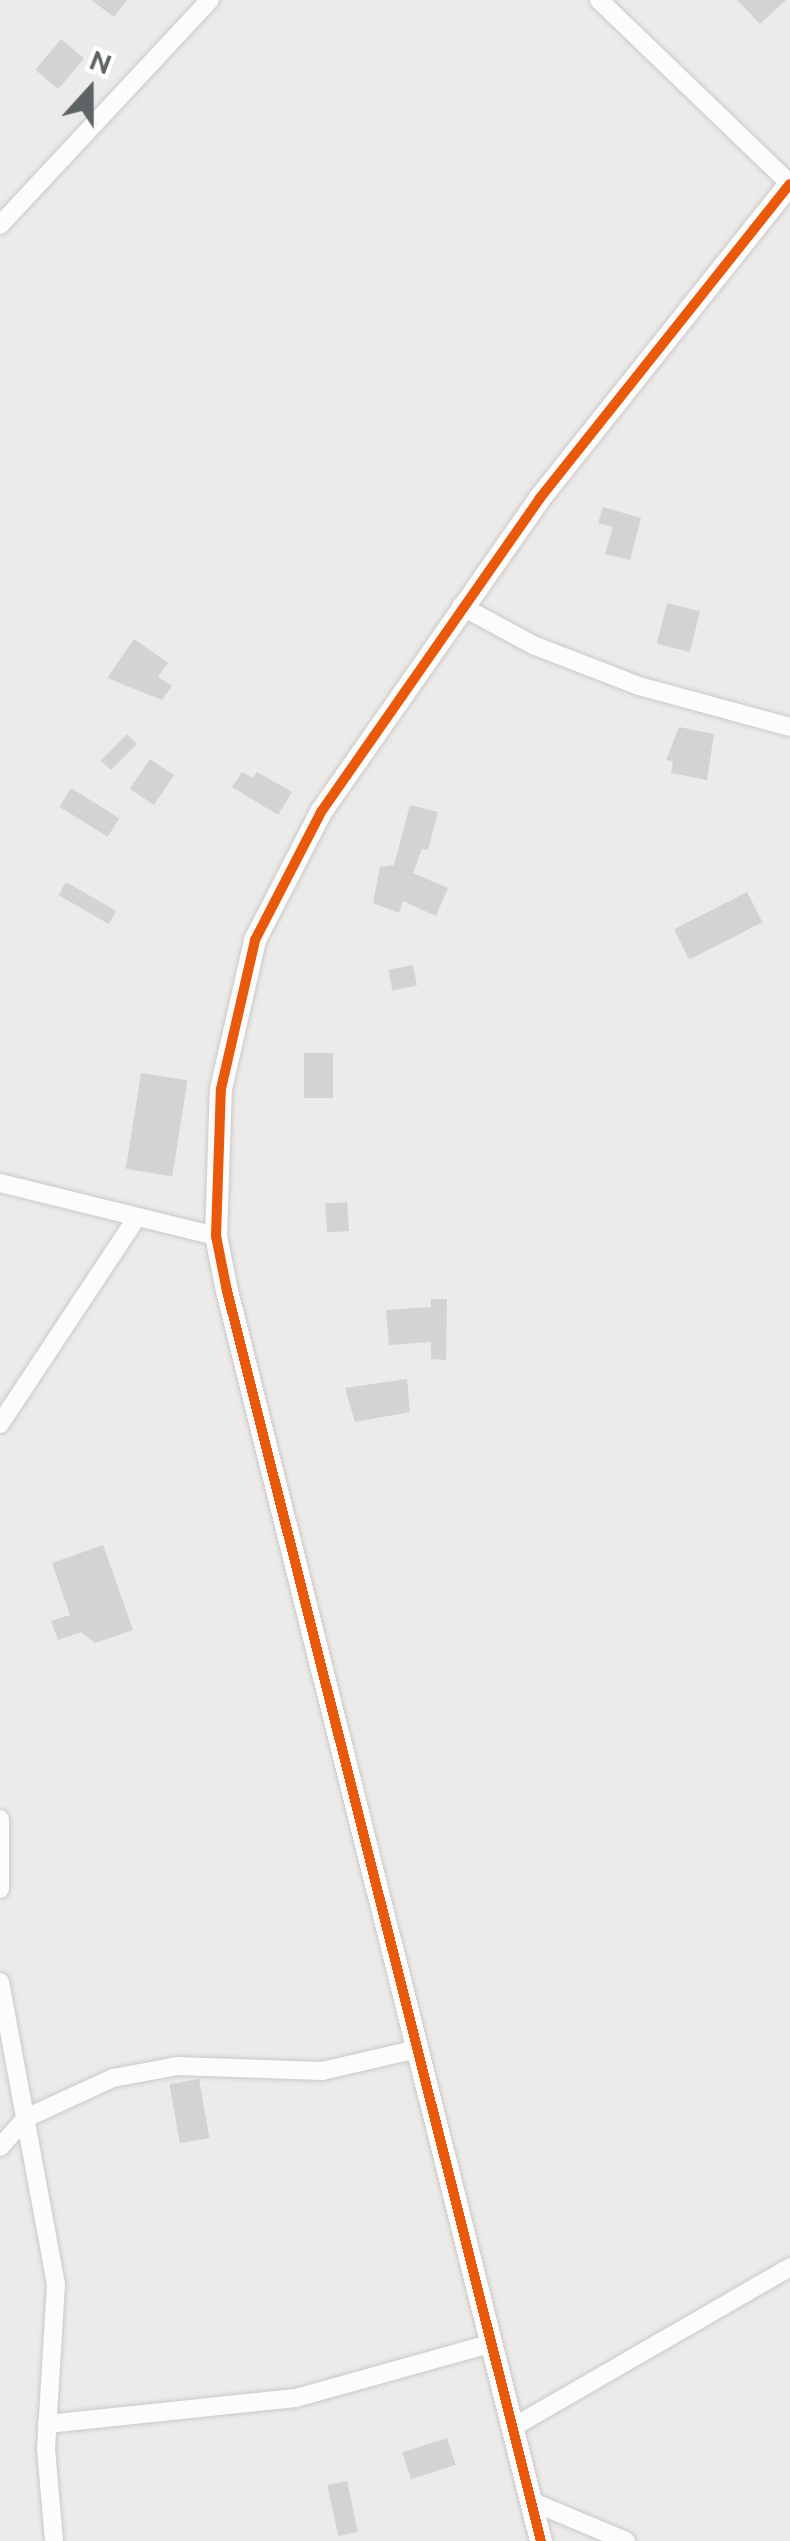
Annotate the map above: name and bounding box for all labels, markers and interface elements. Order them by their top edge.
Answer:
north arrow [40,40,140,140]
text: N [86,43,116,80]

